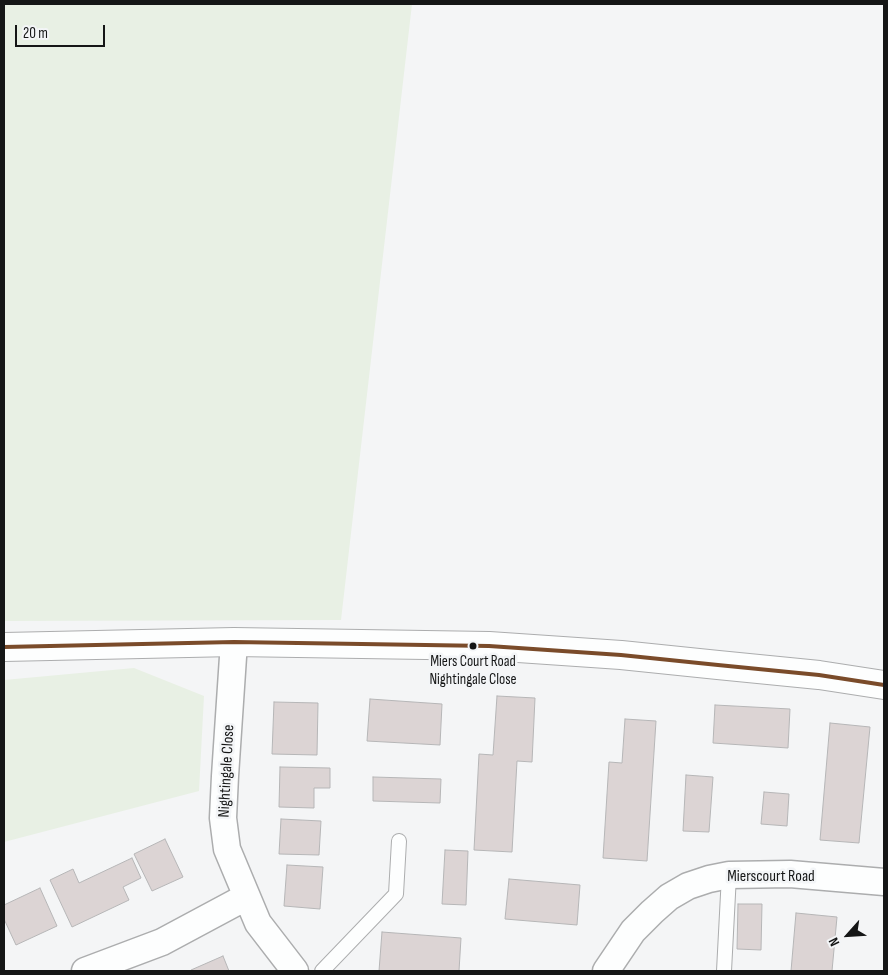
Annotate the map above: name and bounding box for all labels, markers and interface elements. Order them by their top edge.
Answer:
scale bar [18,15,108,47]
text: 20 m [23,24,48,43]
marker: Miers Court Road Nightingale Close [468,641,478,651]
place label: Miers Court Road Nightingale Close [429,653,517,688]
street label: Nightingale Close [215,724,239,818]
street label: Mierscourt Road [727,867,815,887]
north arrow [823,910,873,960]
text: N [825,935,843,949]

